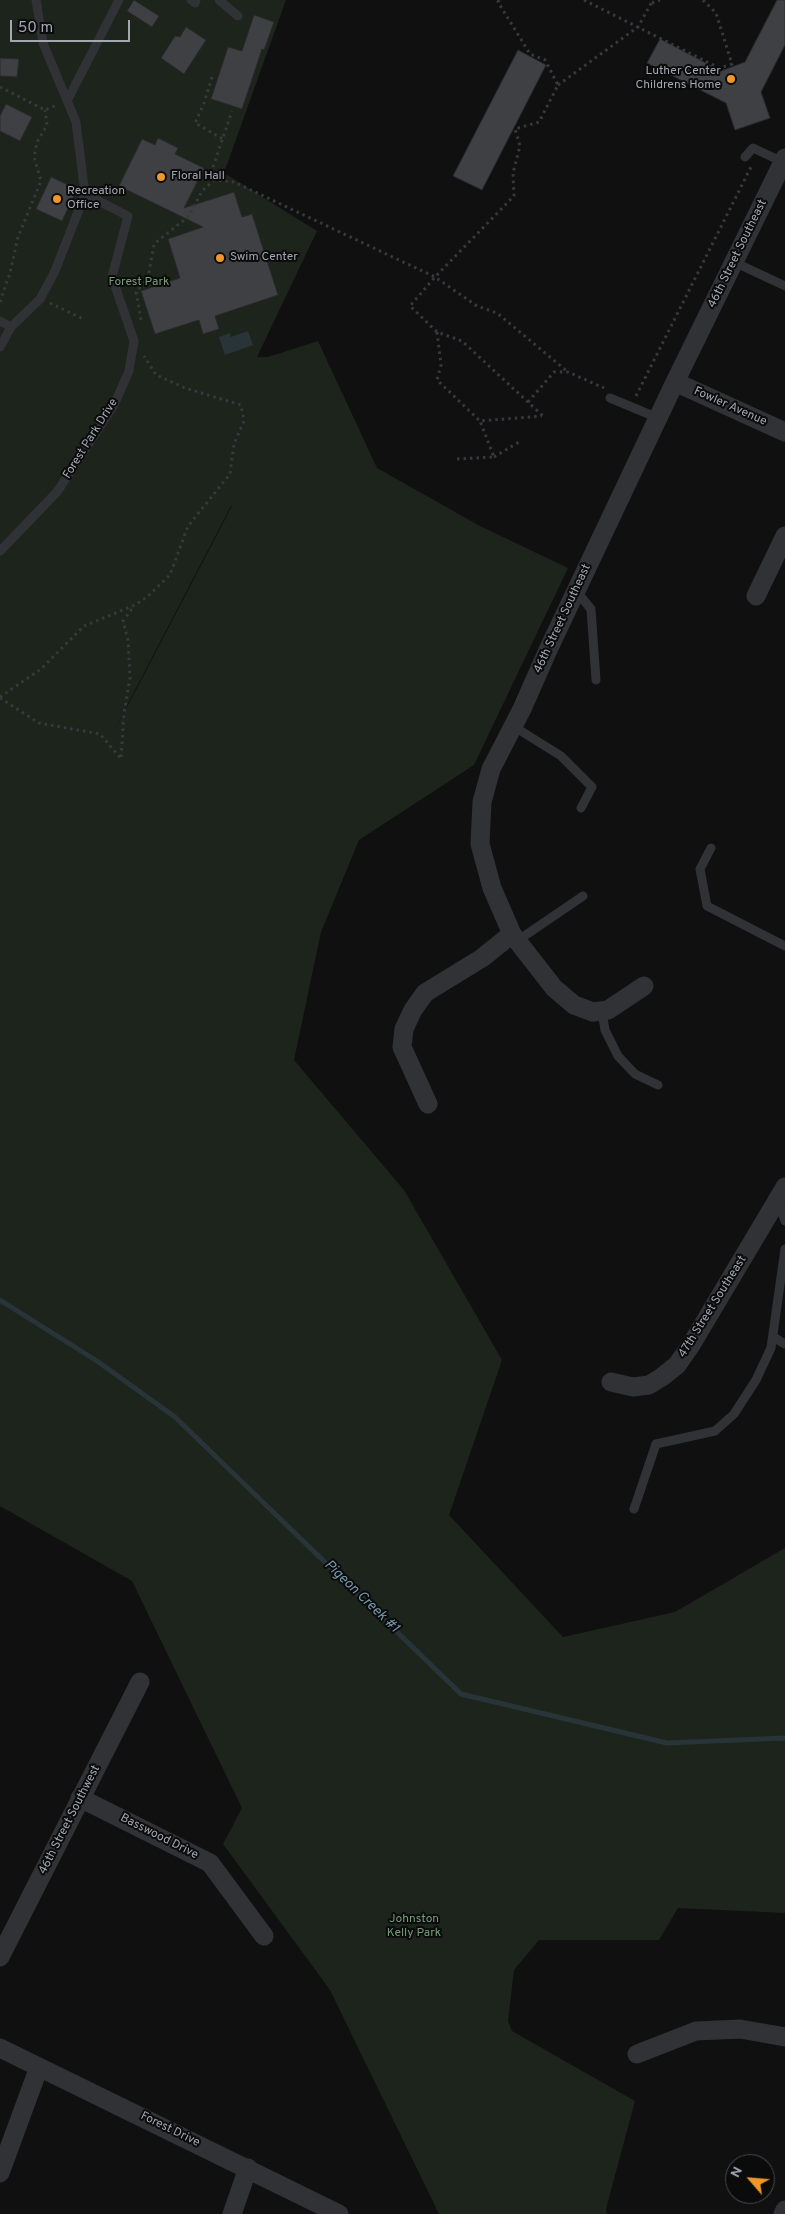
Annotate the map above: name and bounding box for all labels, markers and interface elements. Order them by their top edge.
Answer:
scale bar [12,10,132,42]
text: 50 m [18,19,53,38]
place label: Luther Center Childrens Home [636,65,721,93]
marker: Luther Center Childrens Home [725,73,737,85]
place label: Floral Hall [171,170,225,184]
marker: Floral Hall [155,171,167,183]
place label: Recreation Office [67,185,125,213]
marker: Recreation Office [51,193,63,205]
street label: 46th Street Southeast [705,197,771,311]
place label: Swim Center [230,251,298,265]
marker: Swim Center [214,252,226,264]
park label: Forest Park [109,276,169,290]
street label: Fowler Avenue [691,385,769,429]
street label: Forest Park Drive [61,396,121,482]
street label: 46th Street Southeast [531,562,595,676]
street label: 47th Street Southeast [676,1253,750,1361]
water label: Pigeon Creek #1 [320,1557,402,1637]
street label: 46th Street Southwest [36,1763,104,1877]
street label: Basswood Drive [118,1811,200,1863]
park label: Johnston Kelly Park [387,1913,441,1941]
street label: Forest Drive [138,2109,202,2151]
north arrow [725,2154,775,2204]
text: N [727,2164,747,2181]

